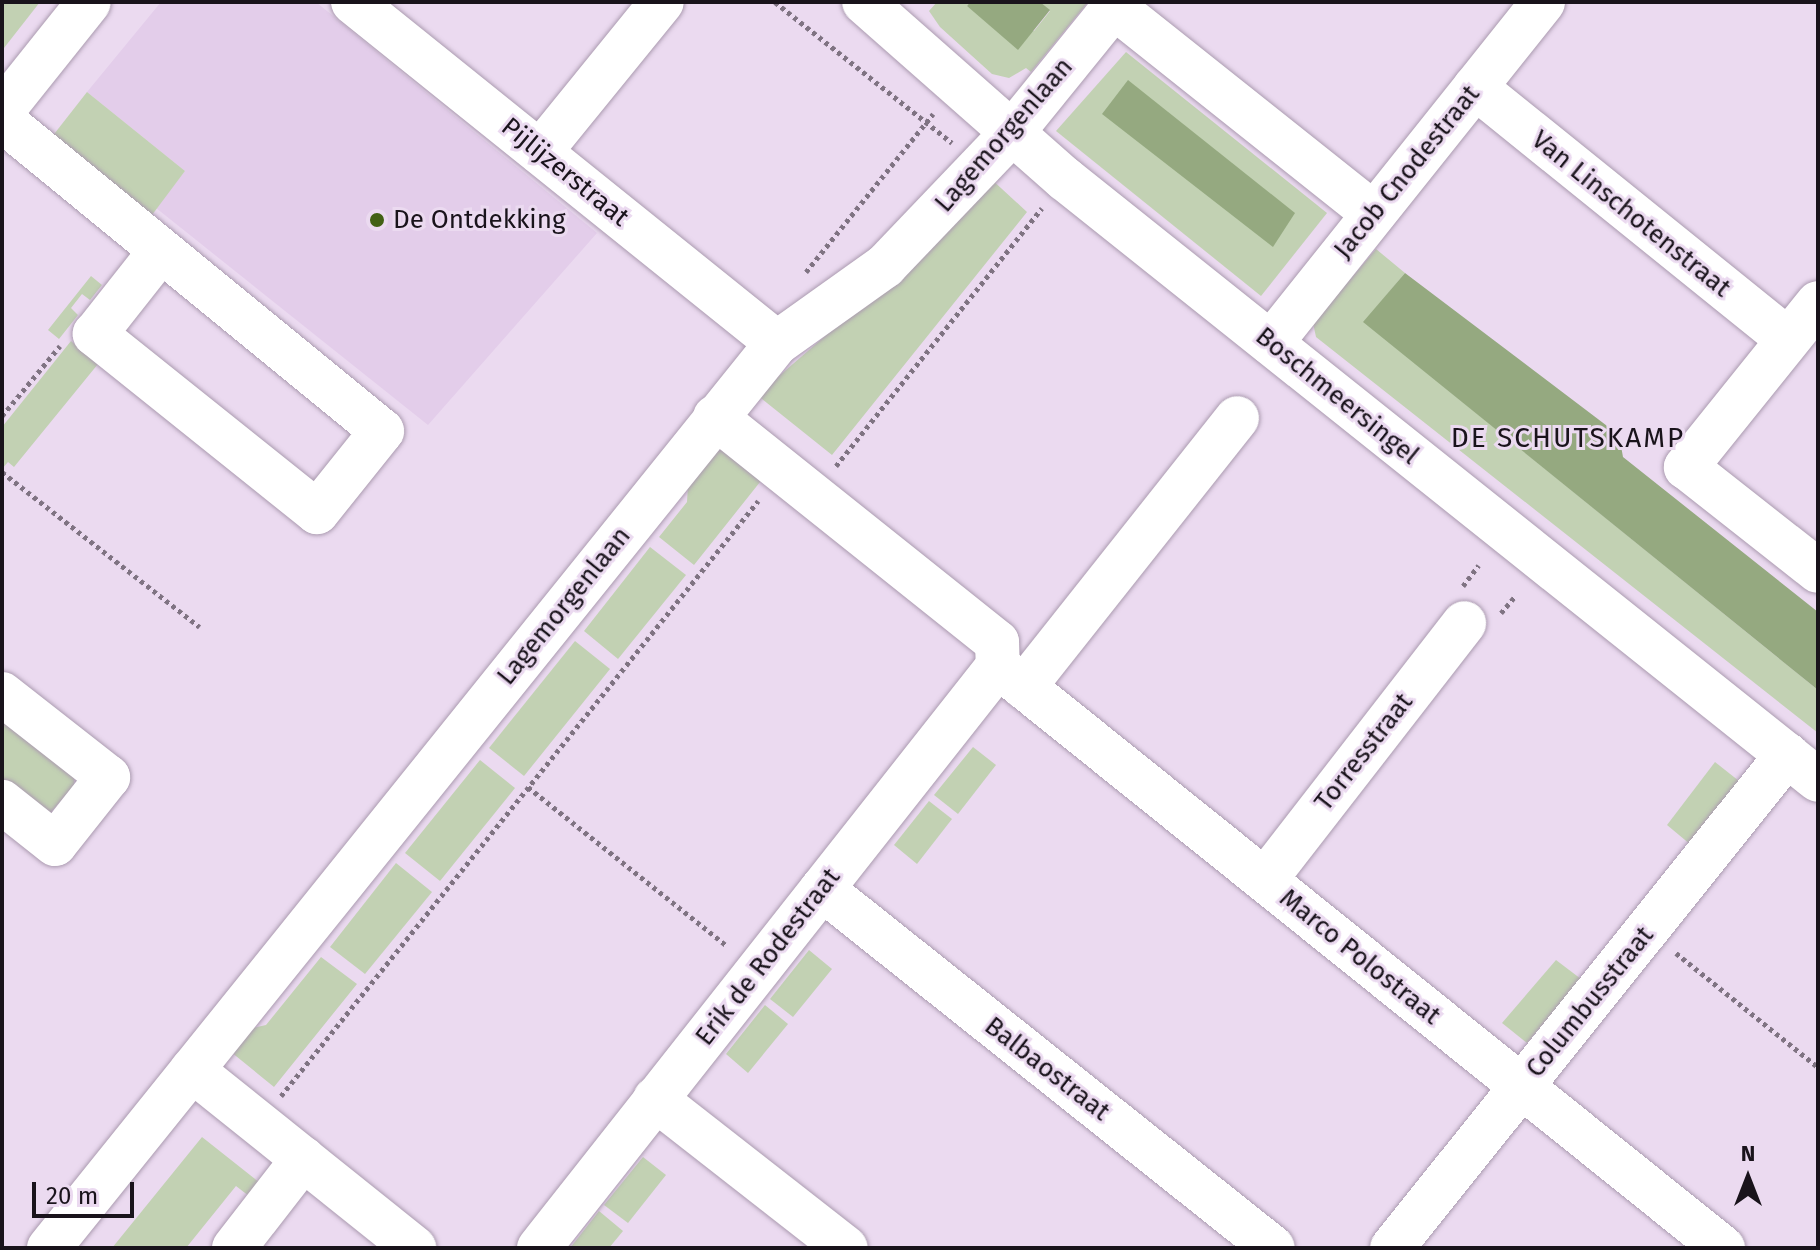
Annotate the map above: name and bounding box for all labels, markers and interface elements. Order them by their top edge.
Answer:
street label: Lagemorgenlaan [928,51,1080,219]
street label: Jacob Cnodestraat [1328,79,1486,265]
street label: Pijlijzerstraat [495,111,635,233]
street label: Van Linschotenstraat [1525,124,1737,304]
place label: De Ontdekking [393,204,565,236]
marker: De Ontdekking [368,211,386,229]
street label: Boschmeersingel [1249,321,1425,471]
district label: DE SCHUTSKAMP [1451,421,1685,455]
street label: Lagemorgenlaan [491,521,637,691]
street label: Torresstraat [1308,687,1420,817]
street label: Erik de Rodestraat [689,862,847,1052]
street label: Marco Polostraat [1273,883,1447,1031]
street label: Columbusstraat [1520,920,1660,1084]
street label: Balbaostraat [978,1011,1116,1127]
north arrow [1708,1138,1788,1218]
text: N [1741,1140,1755,1167]
scale bar [36,1166,138,1216]
text: 20 m [46,1182,98,1210]

